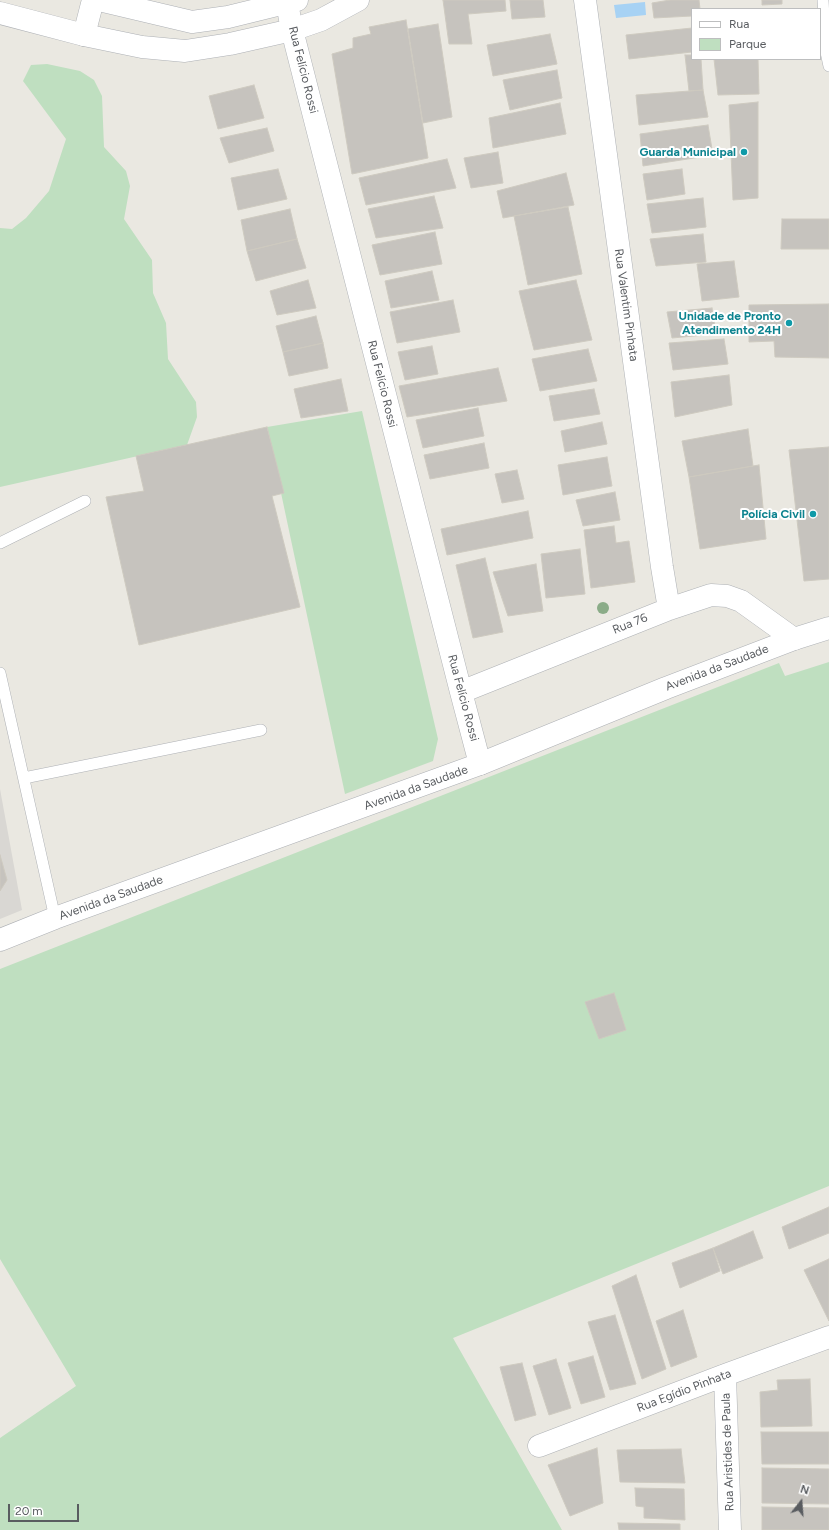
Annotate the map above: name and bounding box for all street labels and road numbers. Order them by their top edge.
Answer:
street label: Rua Felício Rossi [285,25,321,115]
street label: Rua Valentim Pinhata [611,248,641,362]
street label: Rua Felício Rossi [364,339,400,429]
street label: Rua 76 [610,610,650,638]
street label: Avenida da Saudade [663,642,771,694]
street label: Rua Felício Rossi [444,653,482,743]
street label: Avenida da Saudade [362,763,470,813]
street label: Avenida da Saudade [57,873,165,923]
street label: Rua Egídio Pinhata [635,1366,733,1416]
street label: Rua Aristides de Paula [719,1393,737,1511]

